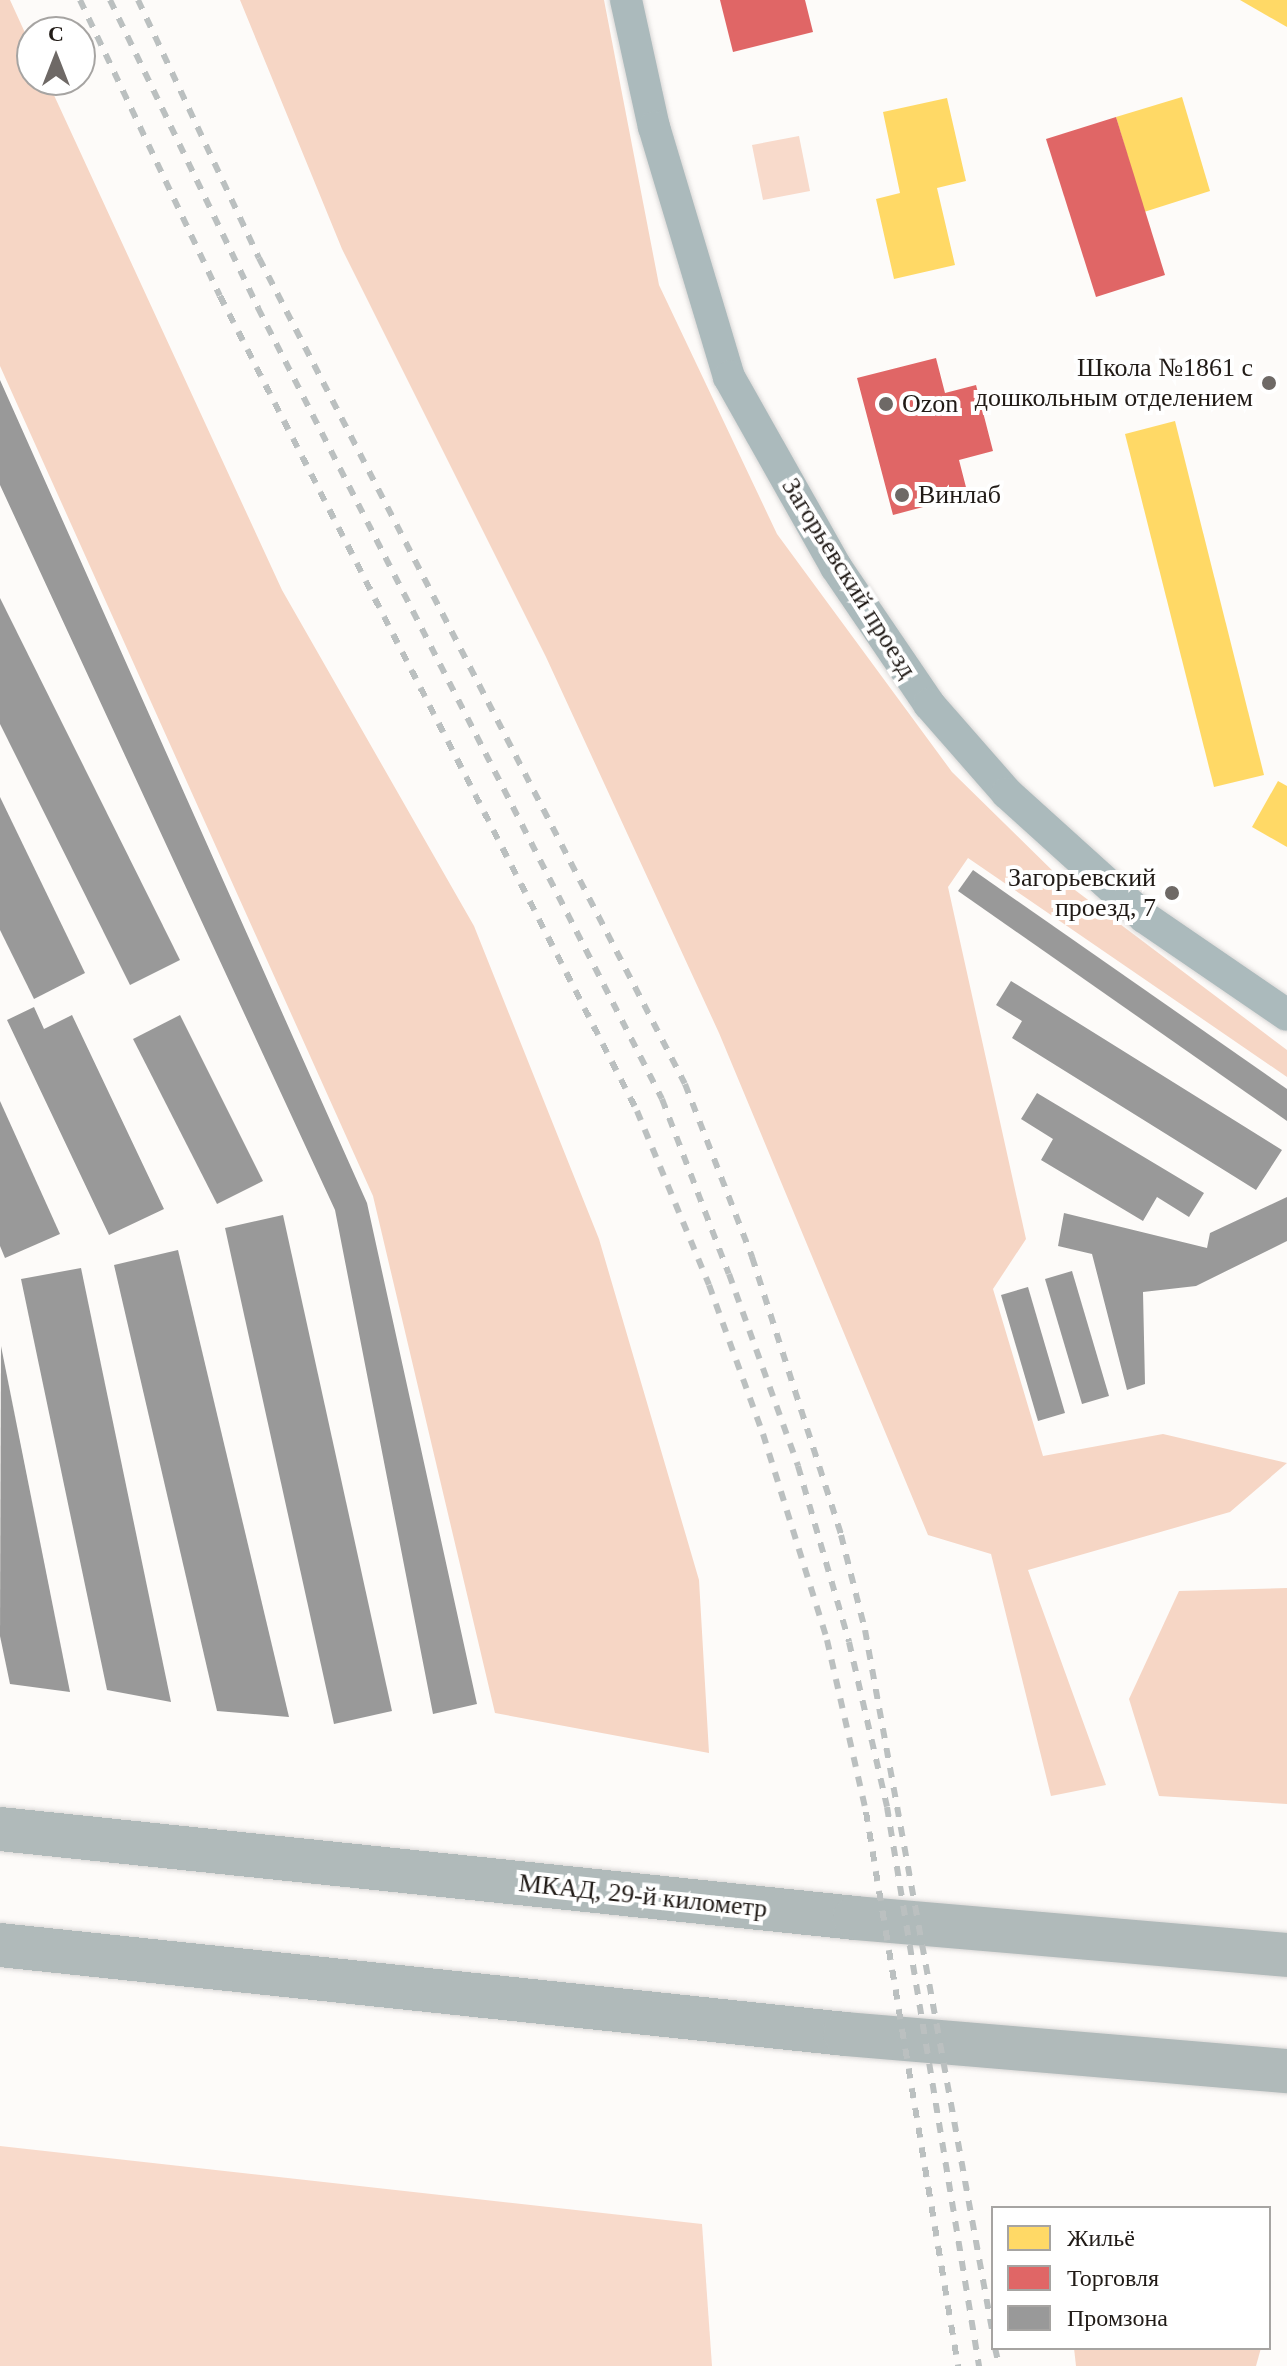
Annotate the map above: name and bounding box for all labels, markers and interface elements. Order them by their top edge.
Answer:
north arrow [16,16,96,96]
text: С [48,21,64,46]
place label: Школа №1861 с дошкольным отделением [975,352,1253,414]
marker: Школа №1861 с дошкольным отделением [1260,374,1278,392]
place label: Ozon [902,388,958,420]
marker: Ozon [877,395,895,413]
street label: Загорьевский проезд [775,472,923,684]
place label: Винлаб [918,479,1001,511]
marker: Винлаб [893,486,911,504]
place label: Загорьевский проезд, 7 [1008,862,1156,924]
marker: Загорьевский проезд, 7 [1163,884,1181,902]
street label: МКАД, 29-й километр [517,1867,769,1925]
legend [991,2206,1271,2350]
text: Жильё [1067,2225,1135,2251]
text: Торговля [1067,2265,1159,2291]
text: Промзона [1067,2305,1168,2331]

